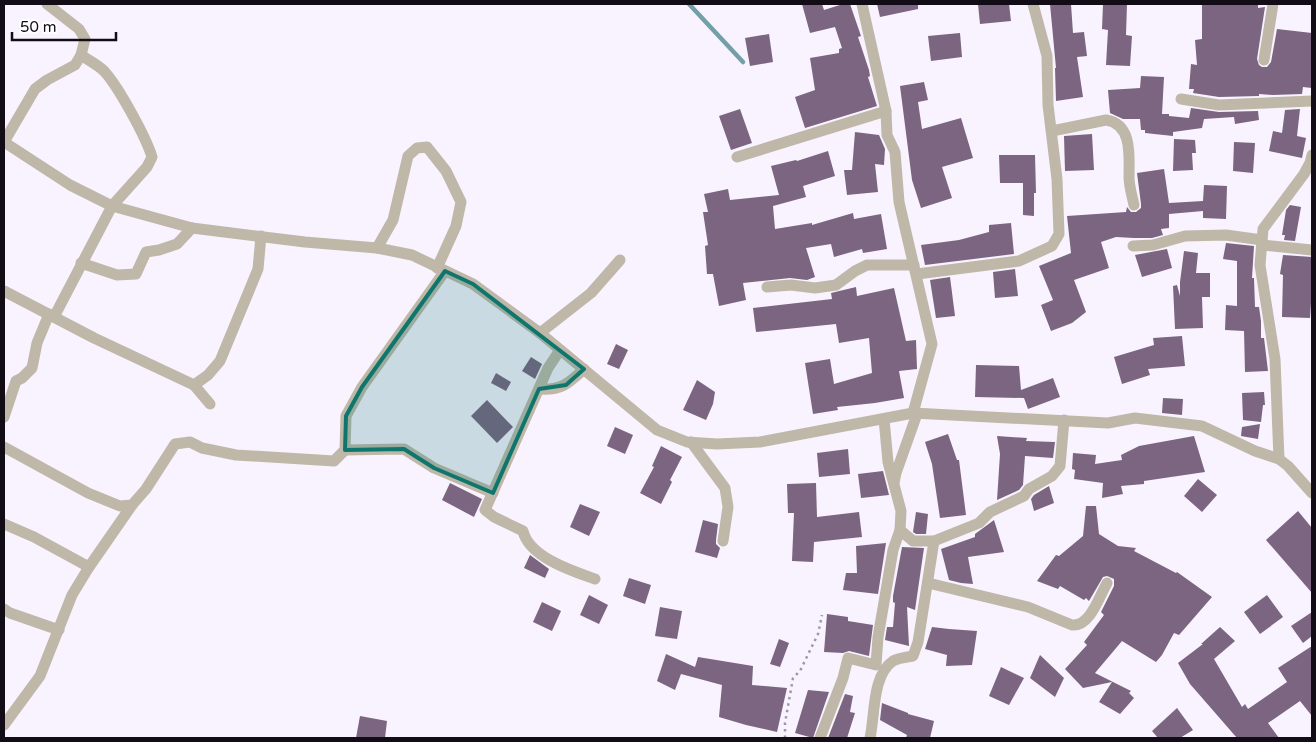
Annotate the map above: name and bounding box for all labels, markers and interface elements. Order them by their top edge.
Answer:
scale bar [12,10,116,42]
text: 50 m [20,18,57,36]

